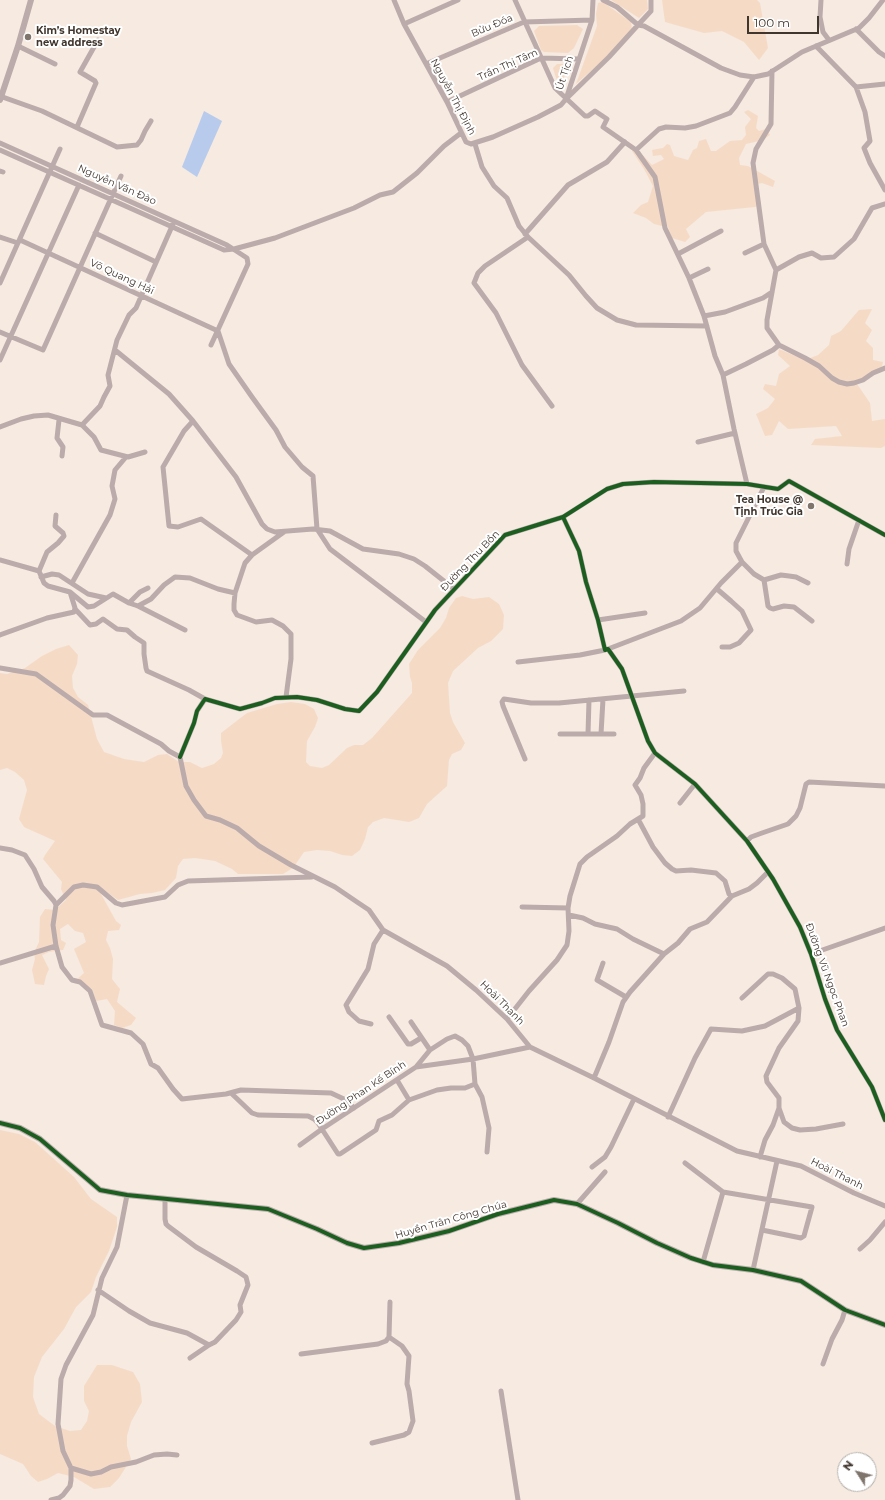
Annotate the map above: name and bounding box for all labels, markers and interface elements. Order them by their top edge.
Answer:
scale bar [749,8,821,34]
street label: Bửu Đóa [469,12,515,40]
text: 100 m [754,15,790,30]
place label: Kim’s Homestay new address [36,25,120,48]
marker: Kim’s Homestay new address [23,32,33,42]
street label: Trần Thị Tâm [476,46,540,84]
street label: Út Tịch [554,54,576,92]
street label: Nguyễn Thị Định [428,57,478,137]
street label: Nguyễn Văn Đào [76,162,158,208]
street label: Võ Quang Hải [88,257,156,297]
place label: Tea House @ Tịnh Trúc Gia [734,494,803,518]
marker: Tea House @ Tịnh Trúc Gia [806,501,816,511]
street label: Đường Thu Bồn [438,528,502,594]
street label: Đường Vũ Ngọc Phan [803,922,851,1028]
street label: Hoài Thanh [477,978,527,1028]
street label: Đường Phan Kế Bính [314,1058,408,1128]
street label: Hoài Thanh [809,1156,865,1192]
street label: Huyền Trân Công Chúa [394,1198,508,1242]
north arrow [837,1452,877,1492]
text: N [840,1458,856,1473]

